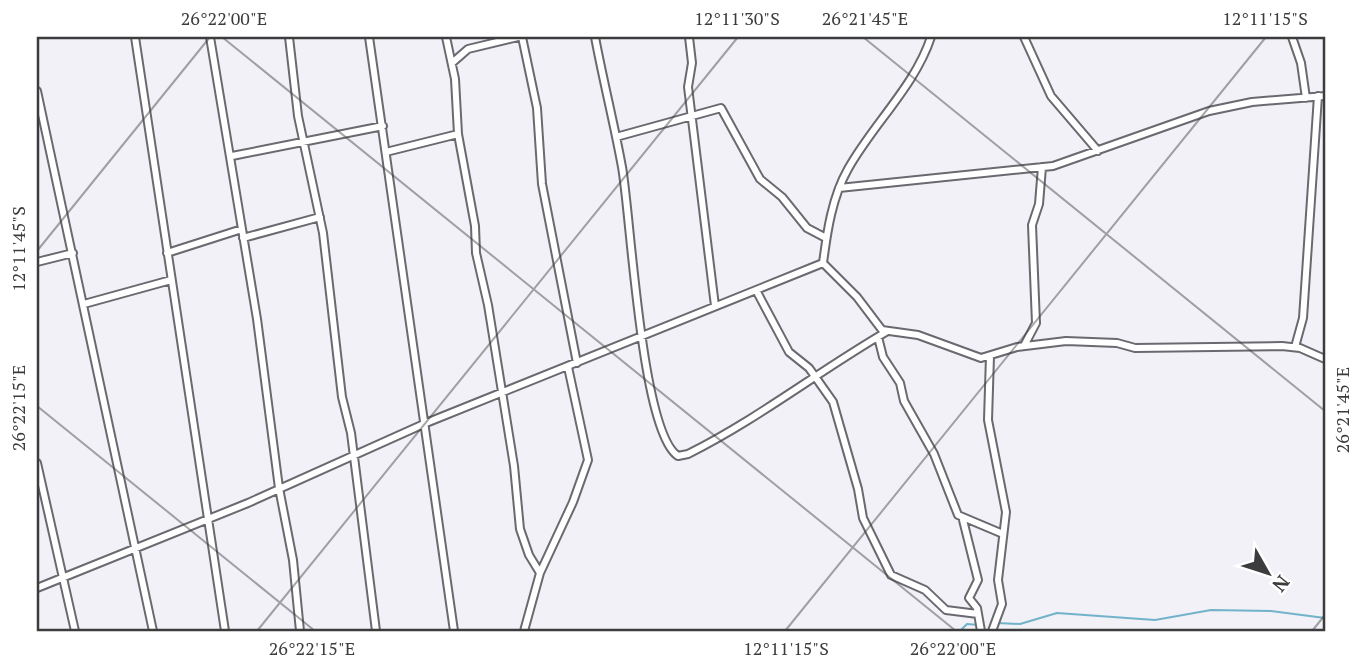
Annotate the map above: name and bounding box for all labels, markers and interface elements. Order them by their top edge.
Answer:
text: 26°22'00"E [181,6,267,30]
text: 12°11'30"S [694,6,780,30]
text: 26°21'45"E [822,6,908,30]
text: 12°11'15"S [1222,6,1308,30]
text: 12°11'45"S [6,206,30,292]
text: 26°22'15"E [6,365,30,451]
text: 26°21'45"E [1330,367,1354,453]
north arrow [1232,538,1302,608]
text: N [1267,571,1296,598]
text: 26°22'15"E [269,636,355,660]
text: 12°11'15"S [743,636,829,660]
text: 26°22'00"E [910,636,996,660]

